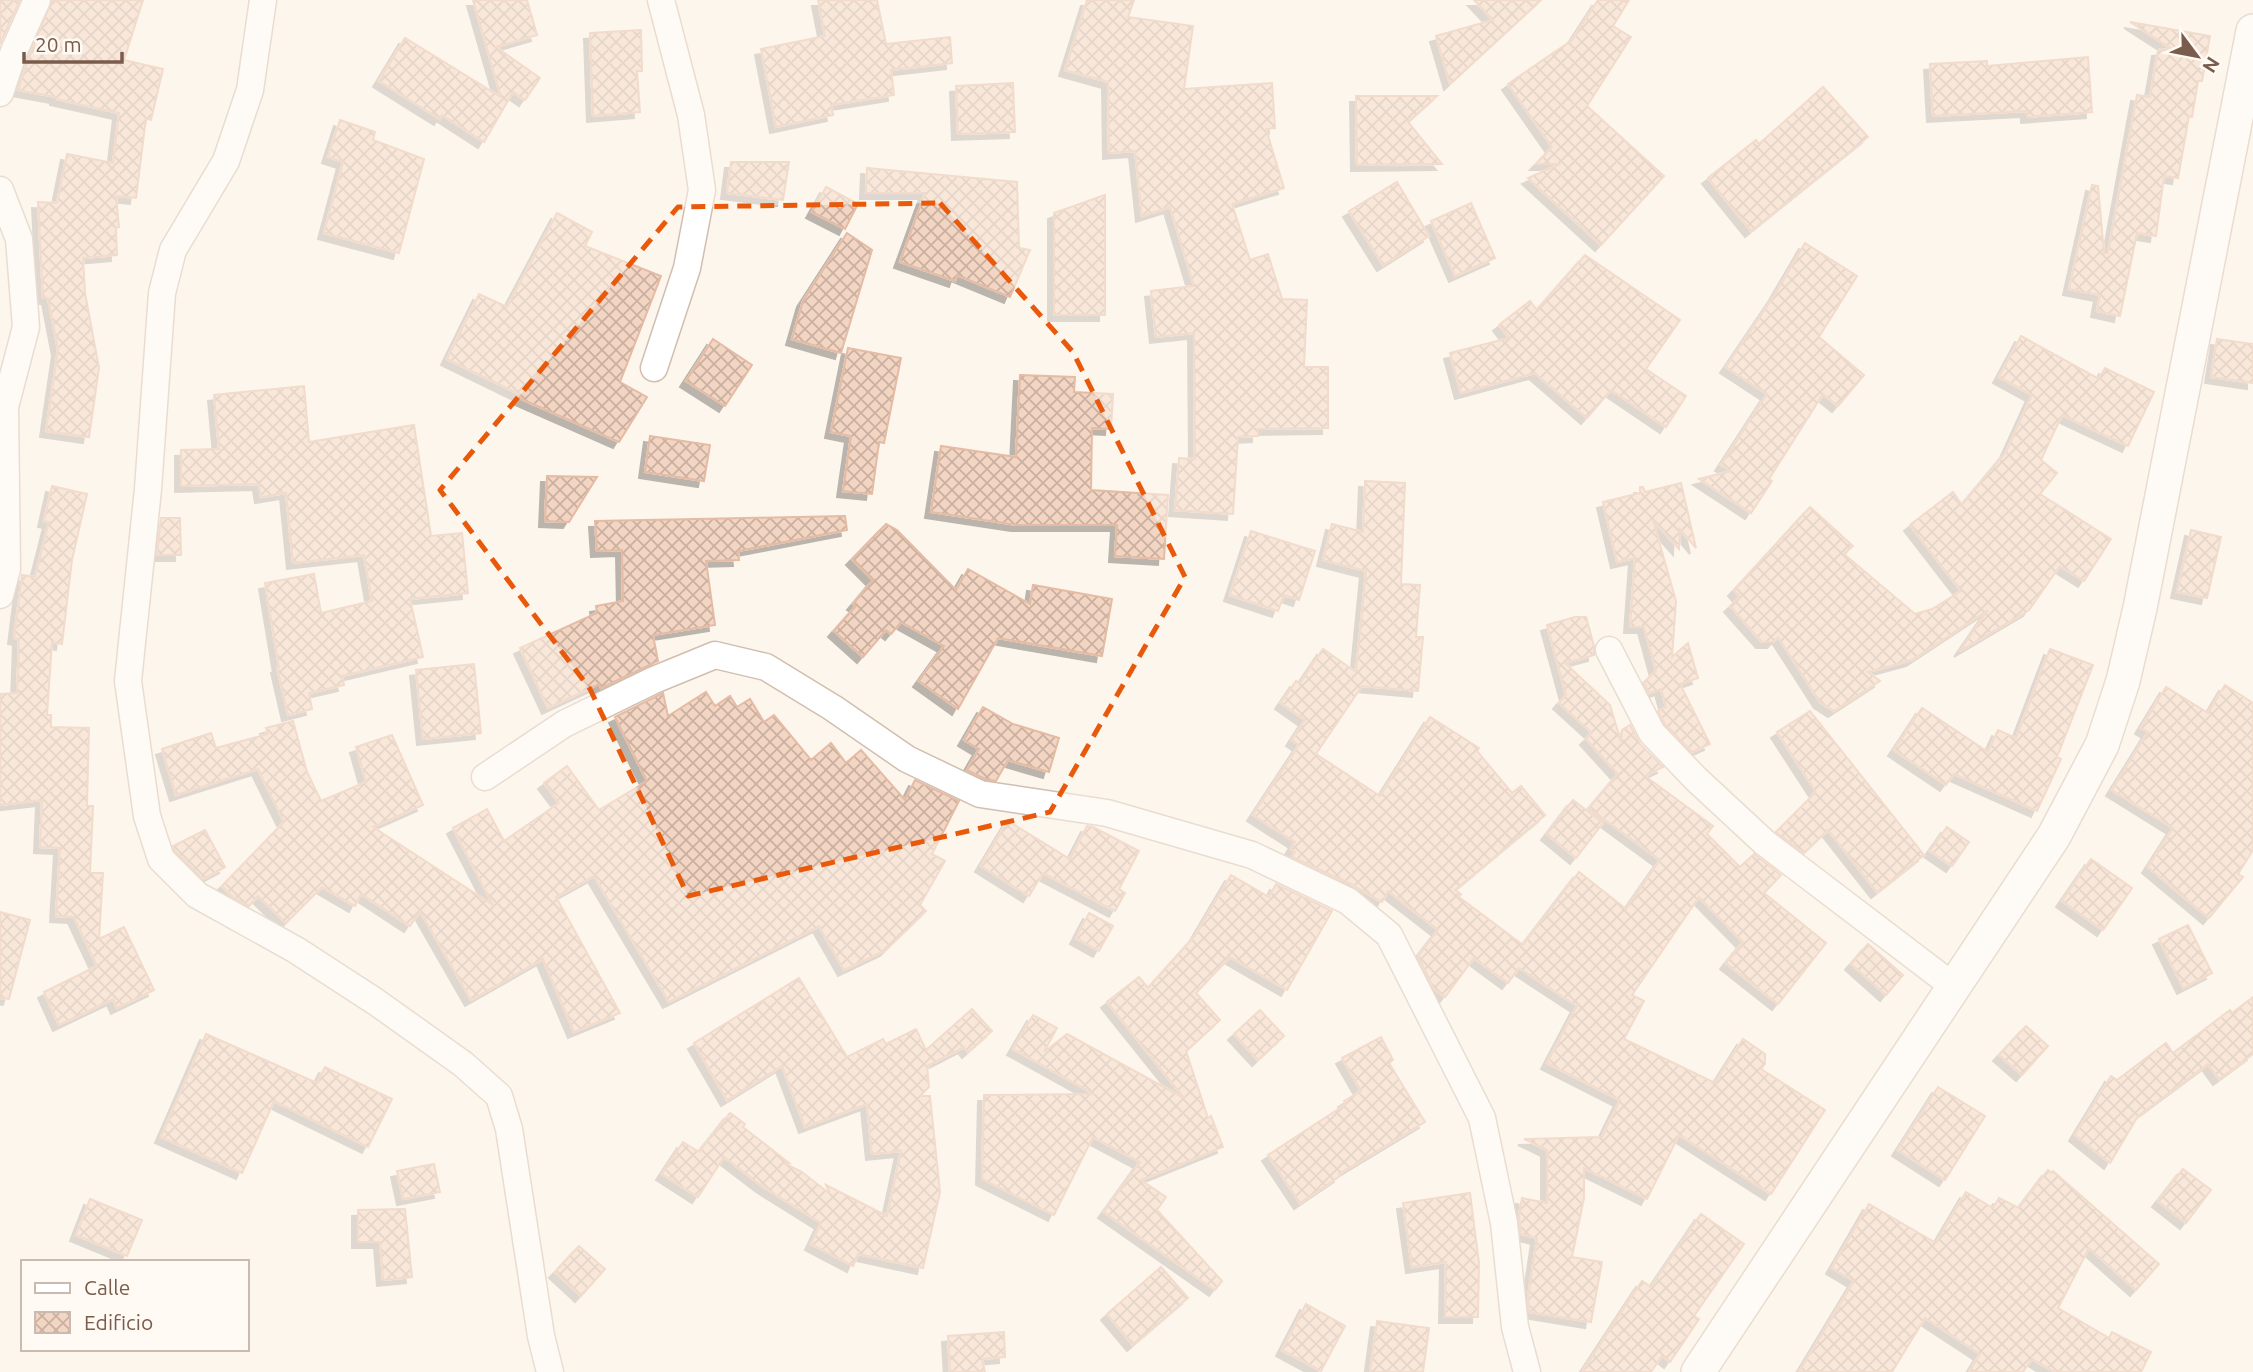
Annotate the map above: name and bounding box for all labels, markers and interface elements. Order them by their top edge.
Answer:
scale bar [24,21,122,65]
north arrow [2162,21,2232,91]
text: 20 m [35,32,82,56]
text: N [2198,53,2225,77]
legend [21,1260,248,1351]
text: Calle [84,1275,130,1299]
text: Edificio [84,1310,153,1334]

